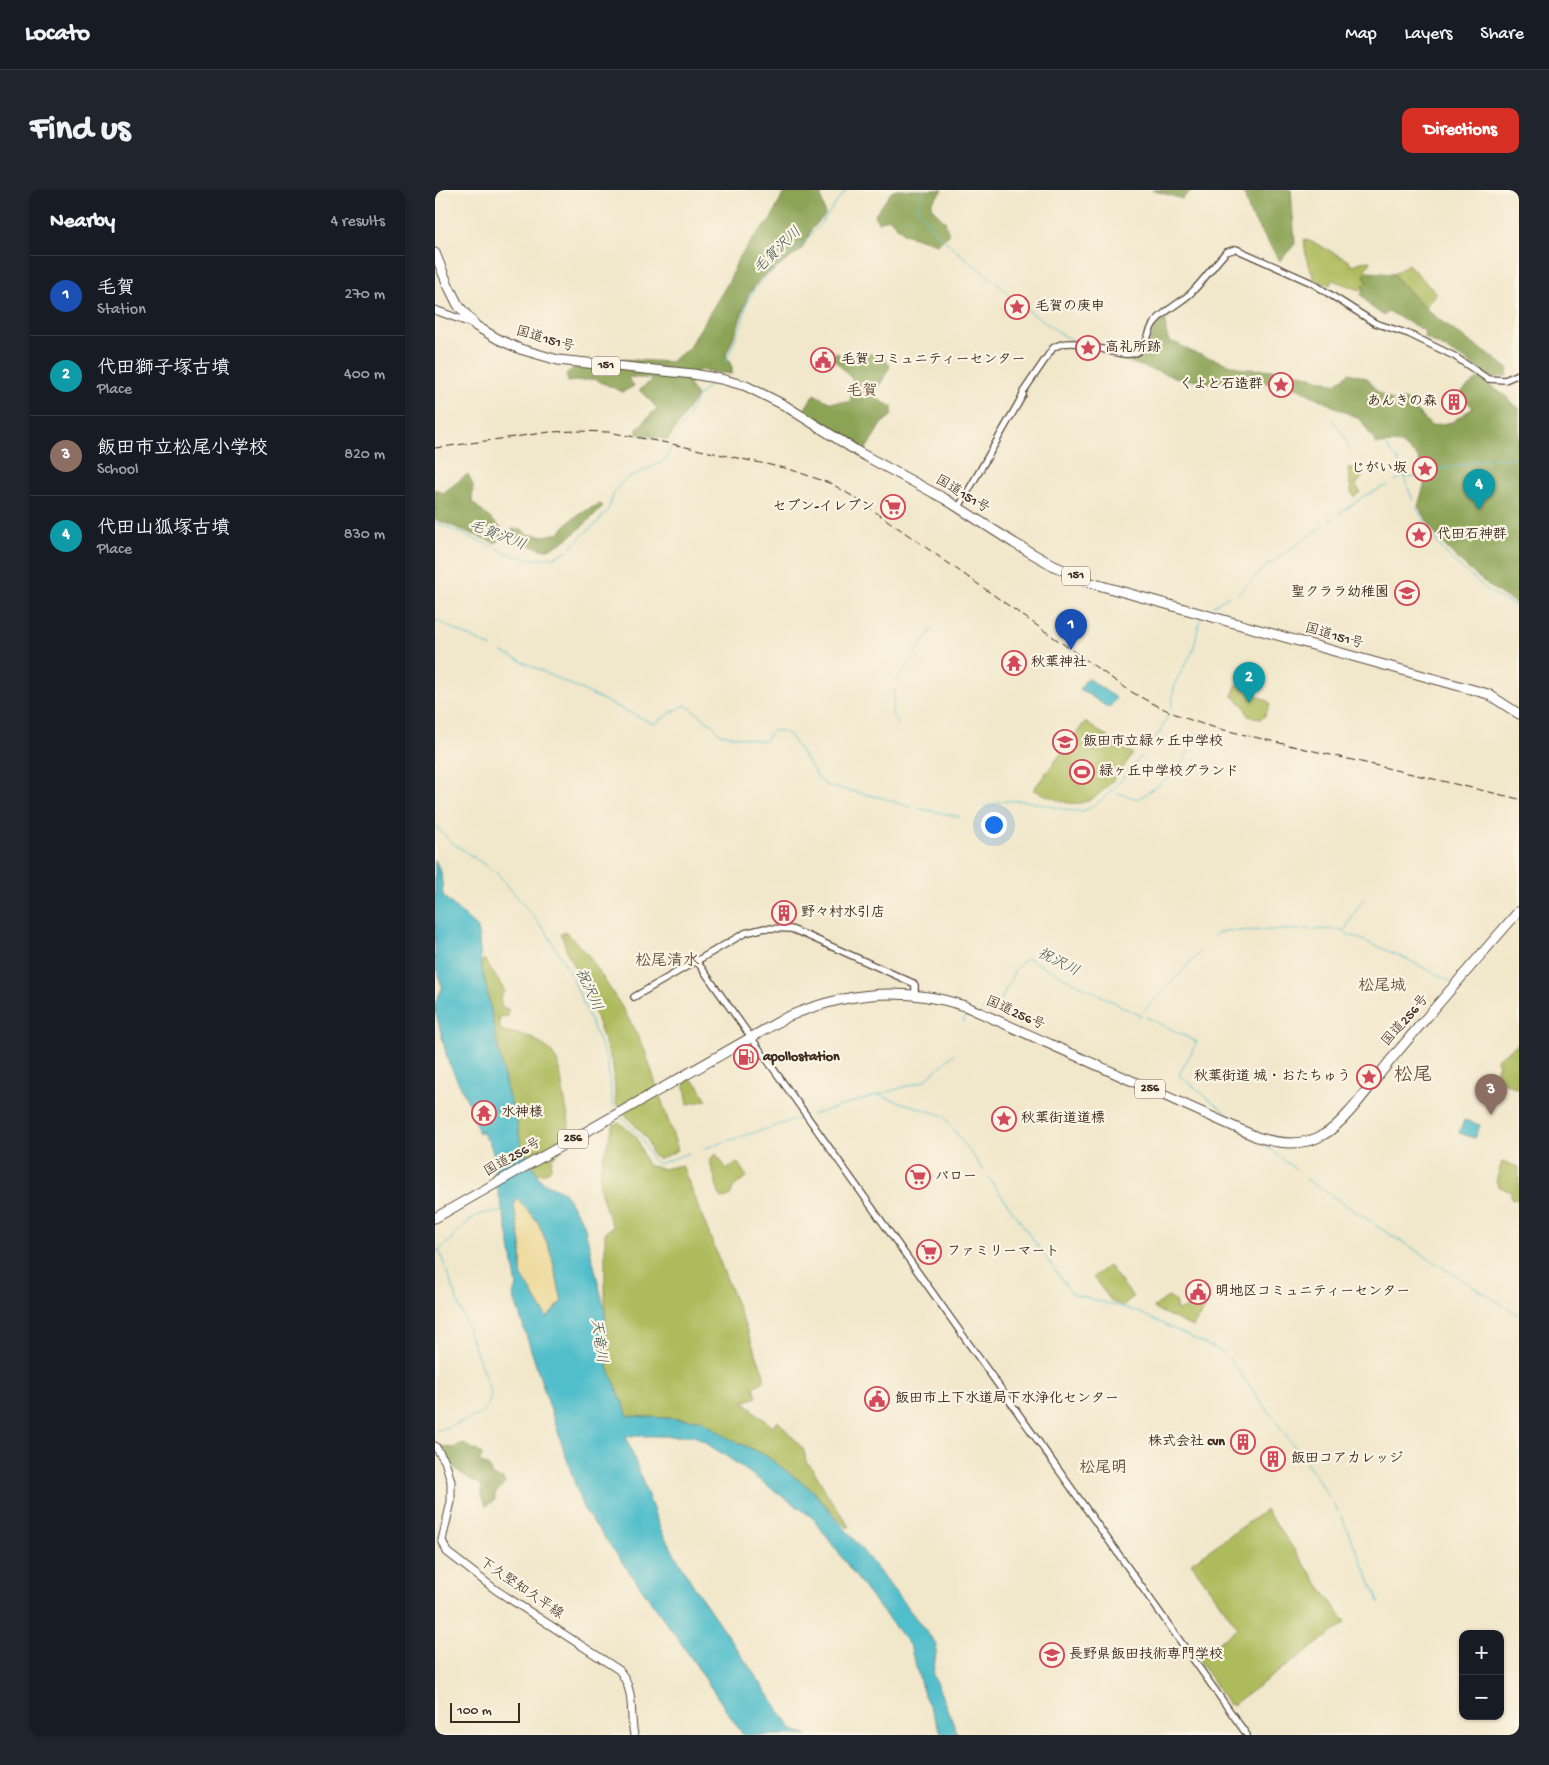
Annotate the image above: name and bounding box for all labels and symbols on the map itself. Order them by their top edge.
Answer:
water label: 毛賀沢川 [749,223,806,278]
place icon: 毛賀の庚申 [1004,294,1030,320]
place label: 毛賀の庚申 [1035,299,1105,316]
street label: 国道151号 [513,323,577,357]
place icon: 高礼所跡 [1075,335,1101,361]
place label: 高礼所跡 [1105,339,1161,357]
public building icon: 毛賀 コミュニティーセンター [810,347,836,373]
place label: 毛賀 コミュニティーセンター [841,352,1025,369]
road number: 151 [592,357,620,376]
place icon: くよと石造群 [1268,372,1294,398]
place label: くよと石造群 [1179,377,1263,394]
district label: 毛賀 [846,382,878,402]
building icon: あんきの森 [1441,389,1467,415]
place label: あんきの森 [1367,394,1437,411]
place icon: じがい坂 [1412,456,1438,482]
place label: じがい坂 [1351,460,1407,478]
pin: 4 [1463,469,1495,510]
street label: 国道151号 [932,472,992,518]
supermarket icon: セブン-イレブン [880,494,906,520]
place label: セブン-イレブン [773,498,875,516]
water label: 毛賀沢川 [466,516,529,555]
place icon: 代田石神群 [1406,522,1432,548]
place label: 代田石神群 [1437,527,1507,544]
road number: 151 [1062,566,1090,586]
school or university icon: 聖クララ幼稚園 [1394,580,1420,606]
place label: 聖クララ幼稚園 [1291,584,1389,602]
pin: 1 [1055,609,1087,650]
street label: 国道151号 [1302,620,1366,654]
temple icon: 秋葉神社 [1001,650,1027,676]
place label: 秋葉神社 [1031,654,1087,672]
pin: 2 [1233,662,1265,703]
school or university icon: 飯田市立緑ヶ丘中学校 [1052,729,1078,755]
place label: 飯田市立緑ヶ丘中学校 [1083,733,1223,751]
sports icon: 緑ヶ丘中学校グランド [1069,759,1095,785]
place label: 緑ヶ丘中学校グランド [1099,763,1239,781]
your location [981,812,1007,838]
building icon: 野々村水引店 [771,900,797,926]
place label: 野々村水引店 [801,904,885,922]
water label: 祝沢川 [1034,945,1082,981]
district label: 松尾清水 [635,951,700,972]
water label: 祝沢川 [571,966,605,1014]
district label: 松尾城 [1358,977,1406,997]
street label: 国道256号 [1379,992,1433,1050]
street label: 国道256号 [983,993,1047,1035]
fuel station icon: apollostation [733,1044,759,1070]
place label: apollostation [762,1049,840,1066]
place icon: 秋葉街道 城・おたちゅう [1356,1064,1382,1090]
district label: 松尾 [1394,1065,1432,1088]
place label: 秋葉街道 城・おたちゅう [1194,1069,1351,1086]
pin: 3 [1475,1074,1507,1115]
road number: 256 [1135,1080,1165,1099]
temple icon: 水神様 [471,1100,497,1126]
place label: 水神様 [501,1105,543,1122]
place icon: 秋葉街道道標 [991,1106,1017,1132]
place label: 秋葉街道道標 [1021,1110,1105,1128]
road number: 256 [558,1130,588,1149]
street label: 国道256号 [481,1135,545,1181]
supermarket icon: バロー [905,1164,931,1190]
place label: バロー [935,1169,977,1186]
supermarket icon: ファミリーマート [916,1239,942,1265]
place label: ファミリーマート [947,1244,1060,1261]
public building icon: 明地区コミュニティーセンター [1185,1279,1211,1305]
place label: 明地区コミュニティーセンター [1215,1284,1410,1301]
water label: 天竜川 [586,1317,611,1365]
public building icon: 飯田市上下水道局下水浄化センター [864,1386,890,1412]
place label: 飯田市上下水道局下水浄化センター [895,1390,1119,1408]
building icon: 株式会社 cvn [1230,1429,1256,1455]
place label: 株式会社 cvn [1148,1433,1225,1451]
building icon: 飯田コアカレッジ [1260,1446,1286,1472]
place label: 飯田コアカレッジ [1291,1451,1403,1468]
district label: 松尾明 [1079,1459,1127,1479]
street label: 下久堅知久平線 [476,1555,566,1623]
school or university icon: 長野県飯田技術専門学校 [1039,1642,1065,1668]
place label: 長野県飯田技術専門学校 [1069,1646,1223,1664]
scale bar [450,1700,520,1723]

